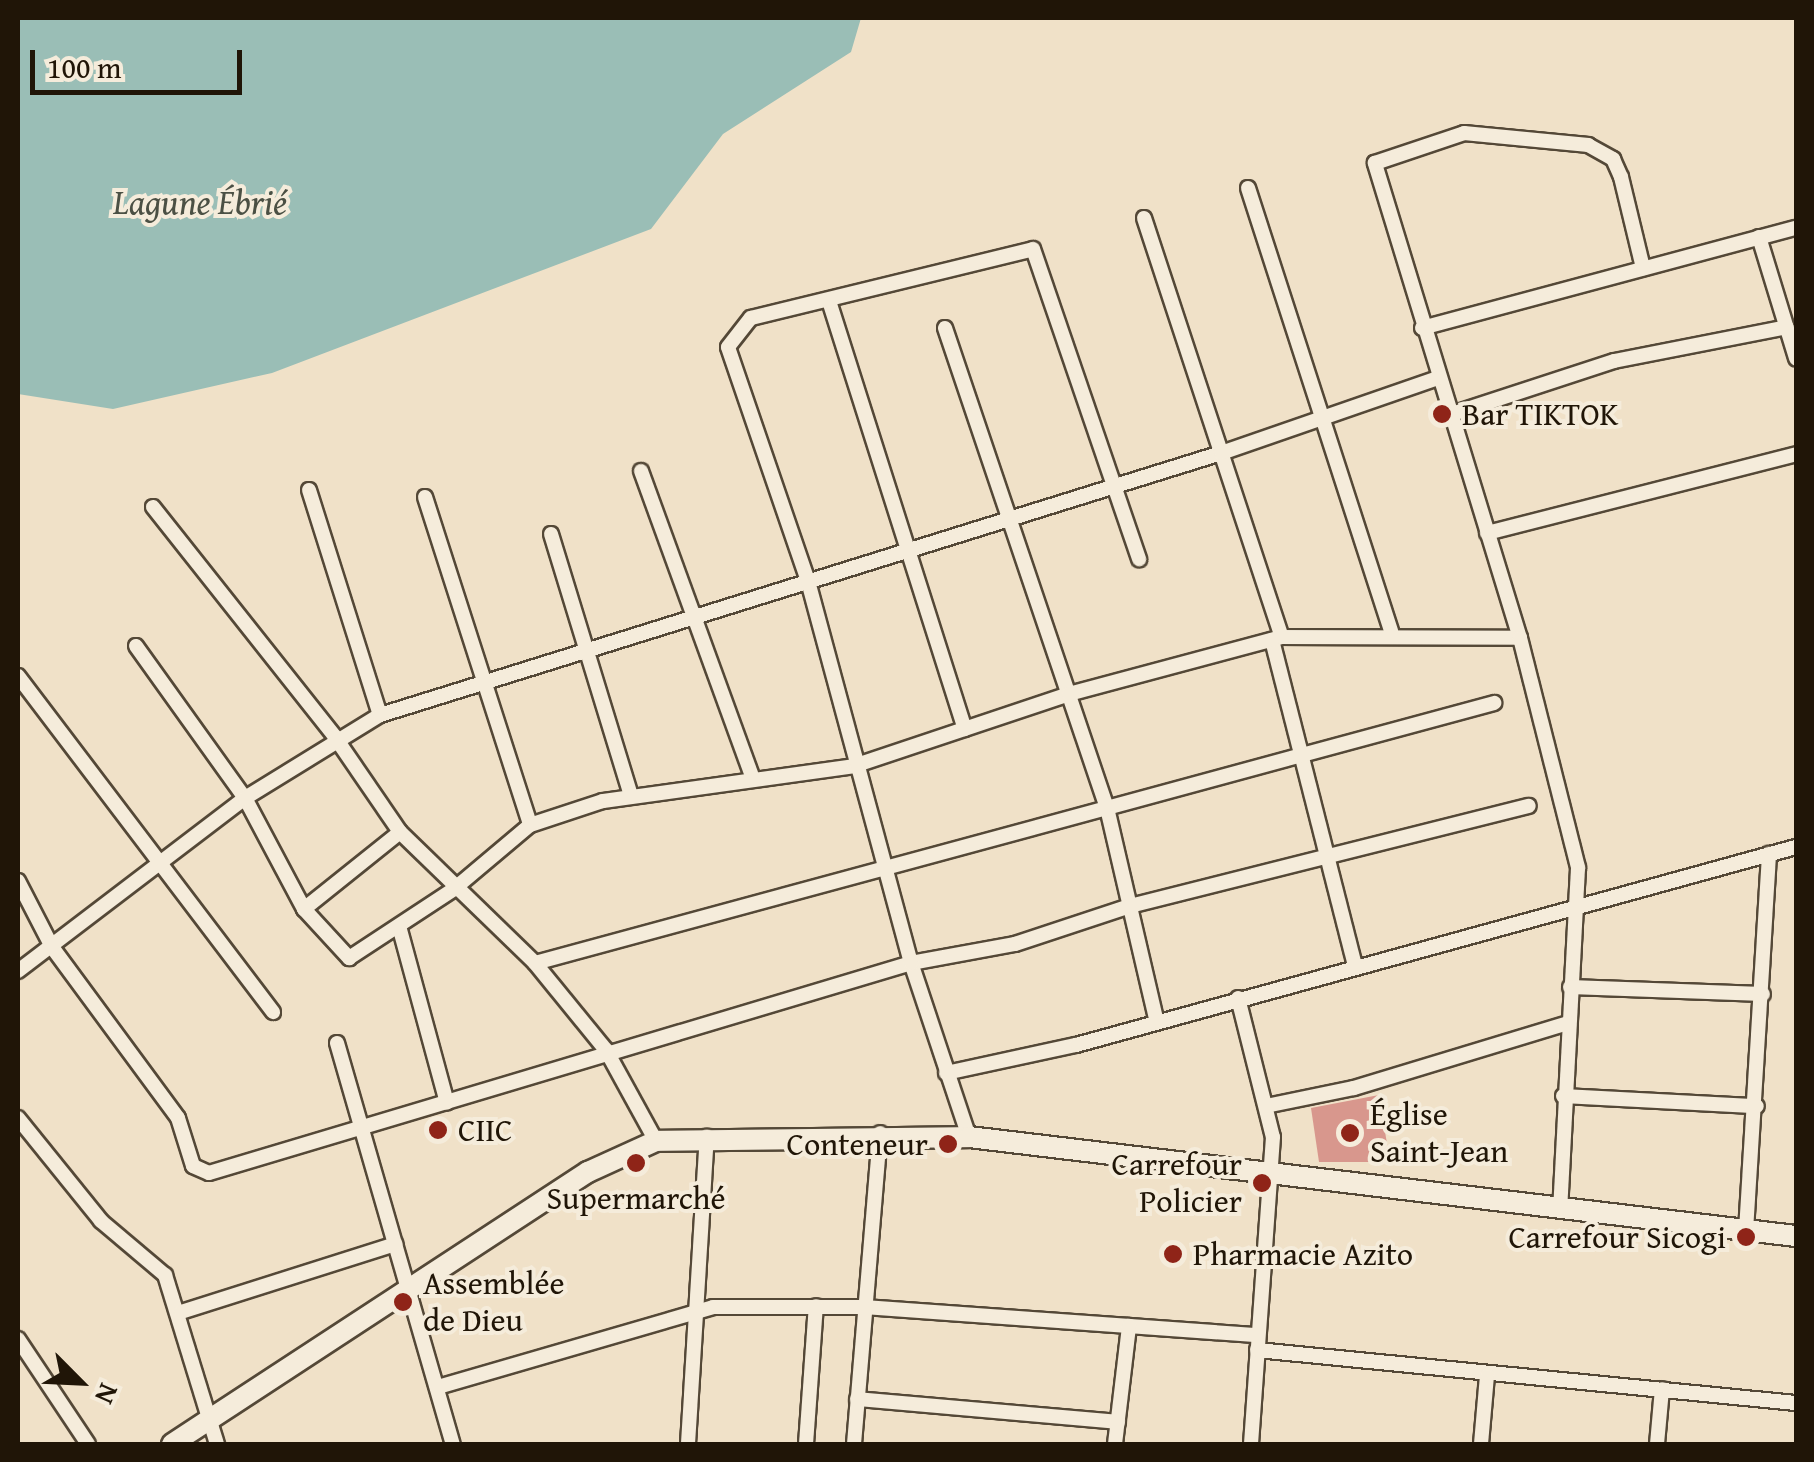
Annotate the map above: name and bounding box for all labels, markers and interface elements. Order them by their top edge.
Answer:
scale bar [35,30,248,92]
text: 100 m [47,45,121,89]
water label: Lagune Ébrié [113,181,287,223]
place label: Bar TIKTOK [1462,395,1619,433]
marker: Bar TIKTOK [1431,403,1453,425]
place label: Église Saint-Jean [1370,1096,1508,1171]
place label: CIIC [458,1111,512,1149]
marker: CIIC [427,1119,449,1141]
marker: Église Saint-Jean [1339,1122,1361,1144]
place label: Conteneur [787,1125,928,1163]
marker: Conteneur [937,1133,959,1155]
place label: Carrefour Policier [1111,1146,1242,1221]
marker: Supermarché [625,1152,647,1174]
marker: Carrefour Policier [1251,1172,1273,1194]
place label: Supermarché [546,1179,726,1217]
place label: Carrefour Sicogi [1508,1218,1726,1256]
marker: Carrefour Sicogi [1735,1226,1757,1248]
place label: Pharmacie Azito [1193,1235,1413,1273]
marker: Pharmacie Azito [1162,1243,1184,1265]
place label: Assemblée de Dieu [423,1265,565,1340]
marker: Assemblée de Dieu [392,1291,414,1313]
north arrow [30,1332,130,1432]
text: N [85,1378,130,1411]

